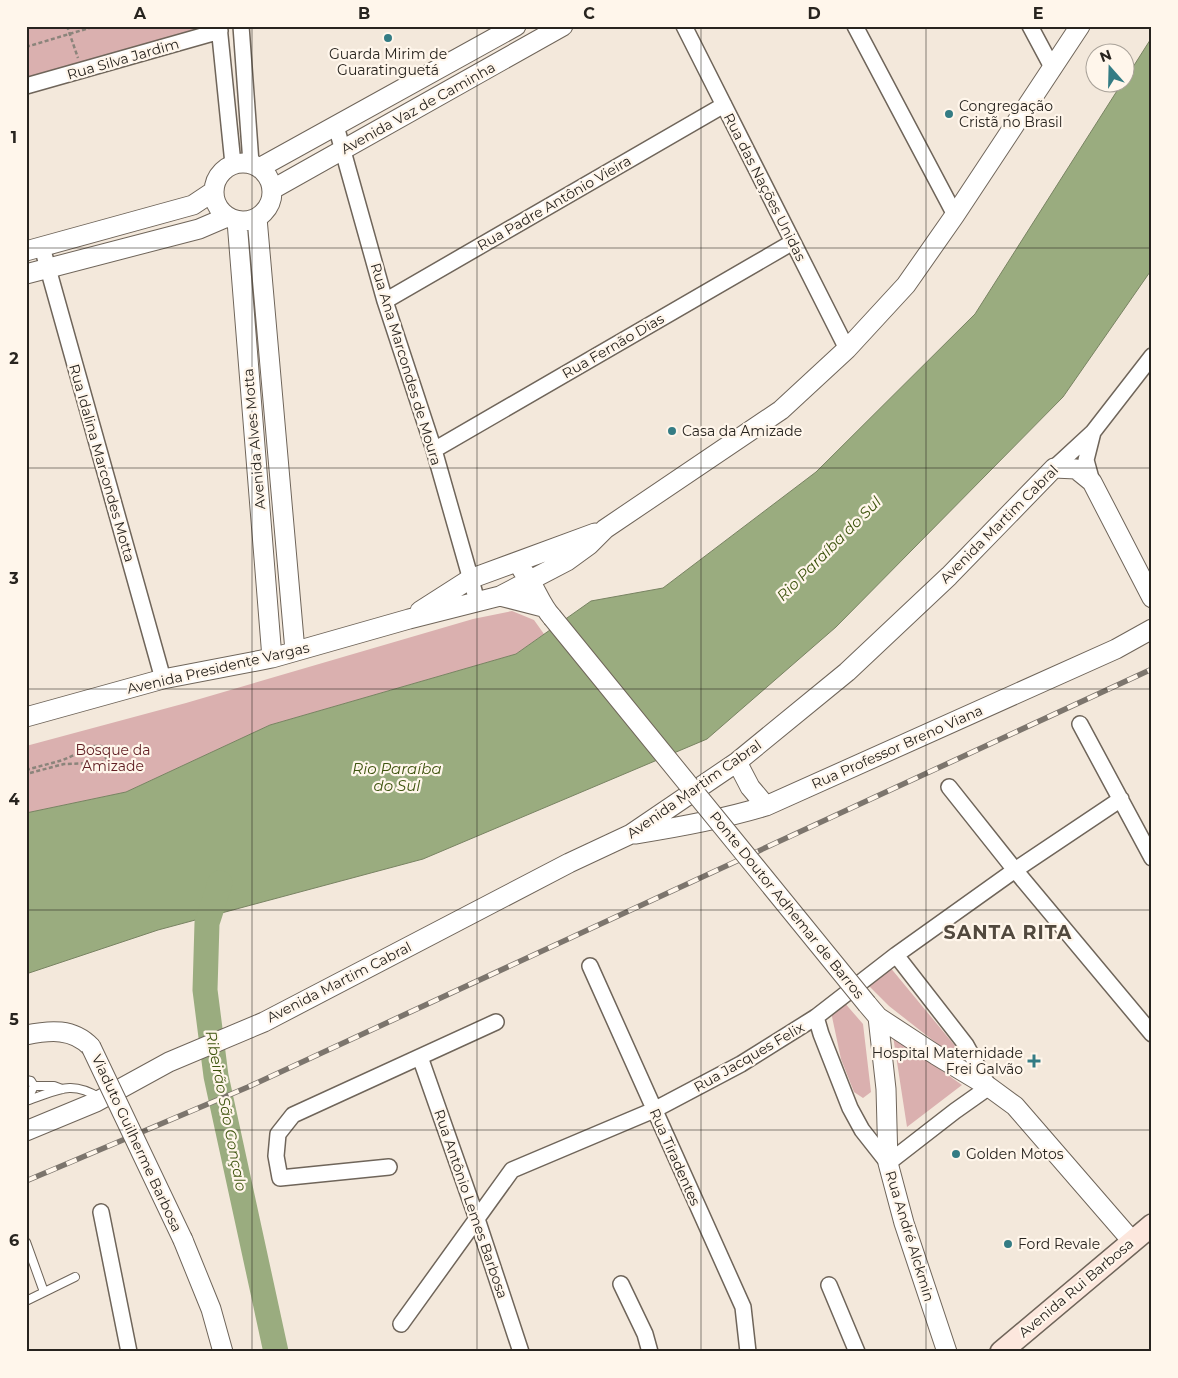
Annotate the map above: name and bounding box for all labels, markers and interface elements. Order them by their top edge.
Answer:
text: A [133,4,147,23]
text: B [358,4,370,23]
text: C [583,4,595,23]
text: D [807,4,821,23]
text: E [1033,4,1043,23]
marker: Guarda Mirim de Guaratinguetá [382,32,394,44]
street label: Rua Silva Jardim [65,34,181,84]
north arrow [1086,42,1136,92]
place label: Guarda Mirim de Guaratinguetá [329,45,447,79]
text: N [1097,45,1114,66]
street label: Avenida Vaz de Caminha [338,58,498,158]
place label: Congregação Cristã no Brasil [959,97,1063,131]
marker: Congregação Cristã no Brasil [943,108,955,120]
street label: Rua das Nações Unidas [720,110,810,264]
text: 1 [11,128,17,147]
street label: Rua Padre Antônio Vieira [474,152,634,254]
street label: Rua Ana Marcondes de Moura [367,261,445,467]
street label: Rua Fernão Dias [559,309,667,382]
text: 2 [9,349,19,368]
street label: Rua Idalina Marcondes Motta [65,362,139,564]
street label: Avenida Alves Motta [239,368,269,510]
place label: Casa da Amizade [682,422,802,440]
marker: Casa da Amizade [666,425,678,437]
street label: Avenida Martim Cabral [936,461,1062,587]
water label: Rio Paraíba do Sul [772,492,885,605]
text: 3 [8,569,19,588]
street label: Avenida Presidente Vargas [125,638,311,698]
street label: Rua Professor Breno Viana [808,701,986,793]
street label: Avenida Martim Cabral [623,736,765,842]
park label: Bosque da Amizade [76,741,150,775]
water label: Rio Paraíba do Sul [352,759,442,795]
text: 4 [8,790,20,809]
street label: Ponte Doutor Adhemar de Barros [706,808,868,1002]
district label: SANTA RITA [944,921,1072,944]
street label: Avenida Martim Cabral [264,938,414,1026]
text: 5 [9,1010,19,1029]
street label: Rua Jacques Felix [691,1018,808,1096]
water label: Ribeirão São Gonçalo [202,1029,251,1193]
place label: Hospital Maternidade Frei Galvão [872,1044,1023,1078]
street label: Viaduto Guilherme Barbosa [88,1051,186,1235]
marker: Hospital Maternidade Frei Galvão [1027,1054,1041,1068]
street label: Rua Tiradentes [645,1106,705,1209]
street label: Rua Antônio Lemes Barbosa [430,1107,512,1301]
place label: Golden Motos [966,1145,1064,1163]
marker: Golden Motos [950,1148,962,1160]
street label: Rua André Alckmin [882,1168,938,1304]
text: 6 [9,1231,19,1250]
street label: Avenida Rui Barbosa [1015,1235,1137,1341]
place label: Ford Revale [1018,1235,1100,1253]
marker: Ford Revale [1002,1238,1014,1250]

